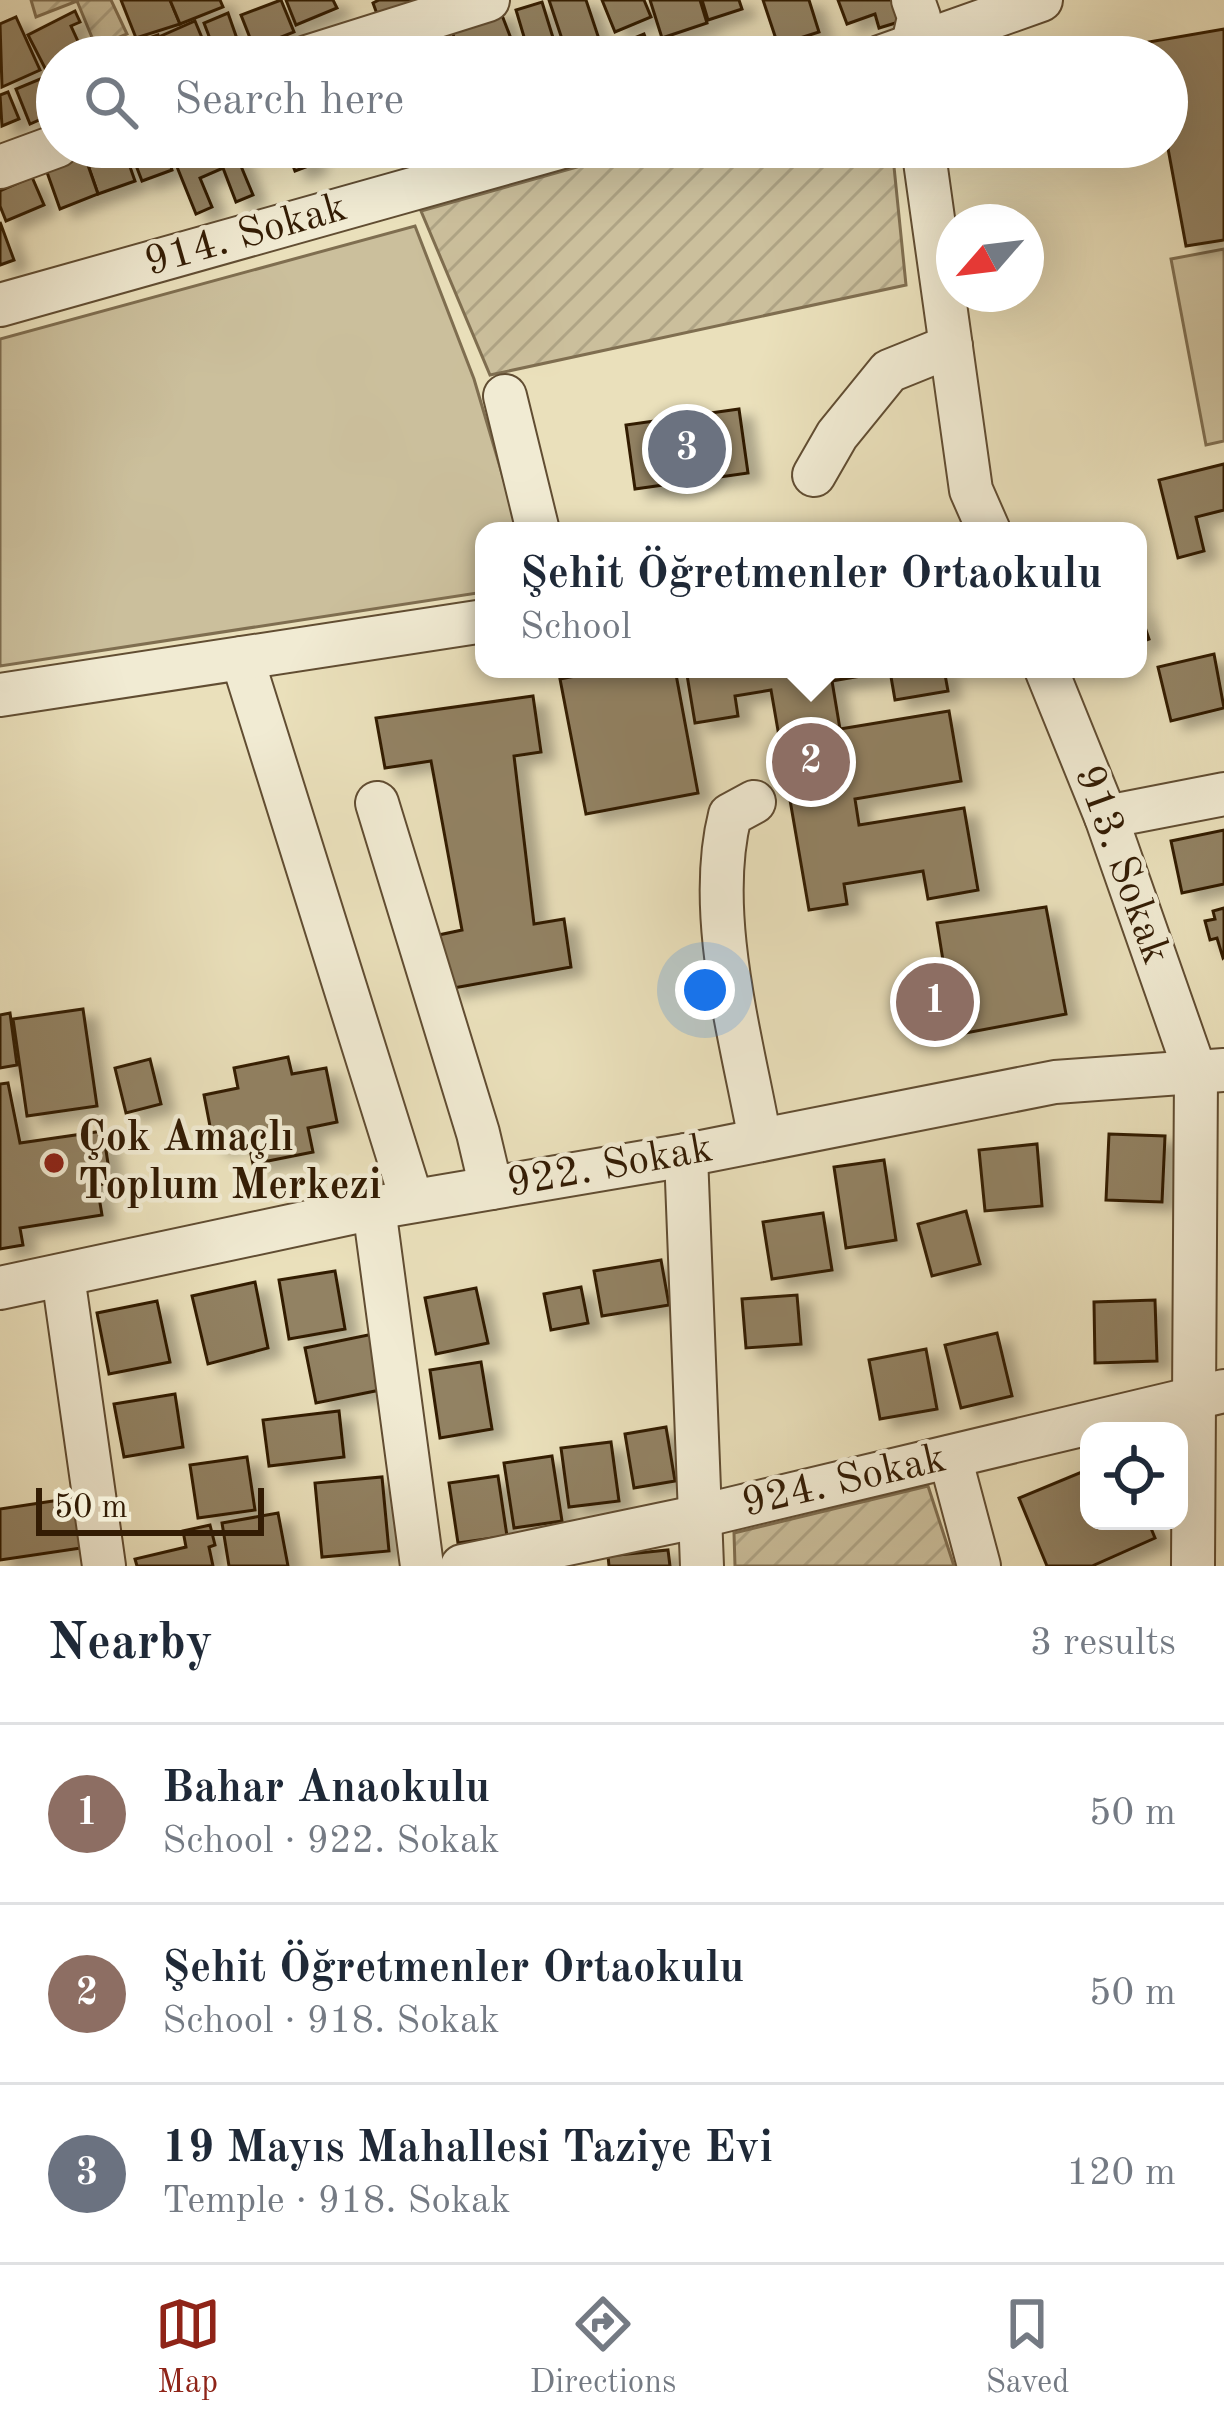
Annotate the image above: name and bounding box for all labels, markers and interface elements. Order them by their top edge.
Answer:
search box [36,36,1188,168]
icon: search [78,69,144,135]
text: Search here [174,79,404,124]
street label: 914. Sokak [140,187,352,285]
north arrow [936,204,1044,312]
pin: 3 [648,404,726,494]
popup [475,522,1147,678]
text: Şehit Öğretmenler Ortaokulu [520,553,1102,598]
text: School [520,608,631,647]
pin: 2 [772,717,850,807]
street label: 913. Sokak [1066,760,1176,970]
pin: 1 [896,957,974,1047]
your location [675,960,735,1020]
place label: Çok Amaçlı Toplum Merkezi [78,1118,381,1208]
street label: 922. Sokak [504,1128,716,1206]
marker: Çok Amaçlı Toplum Merkezi [41,1150,67,1176]
map controls [1080,1422,1188,1530]
button: locate [1080,1422,1188,1530]
street label: 924. Sokak [738,1438,950,1526]
scale bar [36,1482,264,1535]
text: 50 m [54,1492,128,1525]
text: Nearby [48,1619,213,1670]
text: 3 results [1030,1624,1176,1663]
text: Bahar Anaokulu [162,1767,490,1812]
text: 1 [76,1794,98,1833]
text: 50 m [1089,1794,1176,1833]
text: School · 922. Sokak [162,1822,499,1861]
text: Şehit Öğretmenler Ortaokulu [162,1947,744,1992]
text: 2 [76,1974,98,2013]
text: 50 m [1089,1974,1176,2013]
text: School · 918. Sokak [162,2002,499,2041]
text: 19 Mayıs Mahallesi Taziye Evi [162,2127,773,2172]
text: 3 [76,2154,98,2193]
text: 120 m [1066,2154,1176,2193]
text: Temple · 918. Sokak [162,2182,511,2221]
tab: Map [155,2291,221,2404]
tab: Directions [530,2291,676,2404]
tab: Saved [985,2291,1069,2404]

